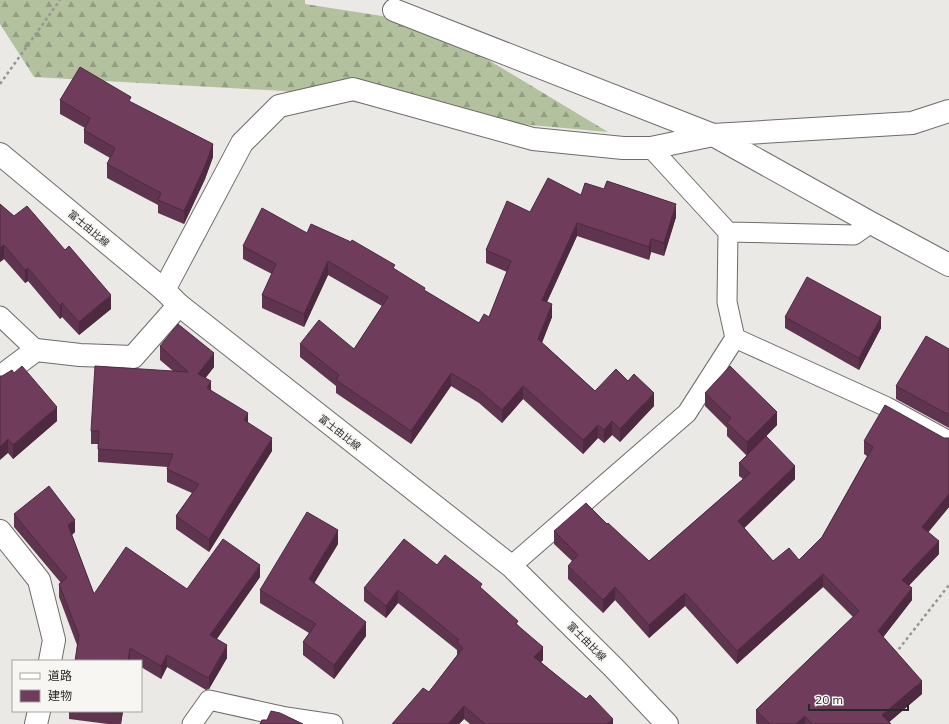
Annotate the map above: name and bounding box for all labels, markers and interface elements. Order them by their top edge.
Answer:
street label: 富士由比線 [65,207,112,249]
street label: 富士由比線 [316,412,363,453]
street label: 富士由比線 [564,619,609,664]
legend [12,660,142,712]
text: 道路 [48,668,72,683]
scale bar [809,686,908,712]
text: 建物 [48,688,72,703]
text: 20 m [815,692,843,707]

